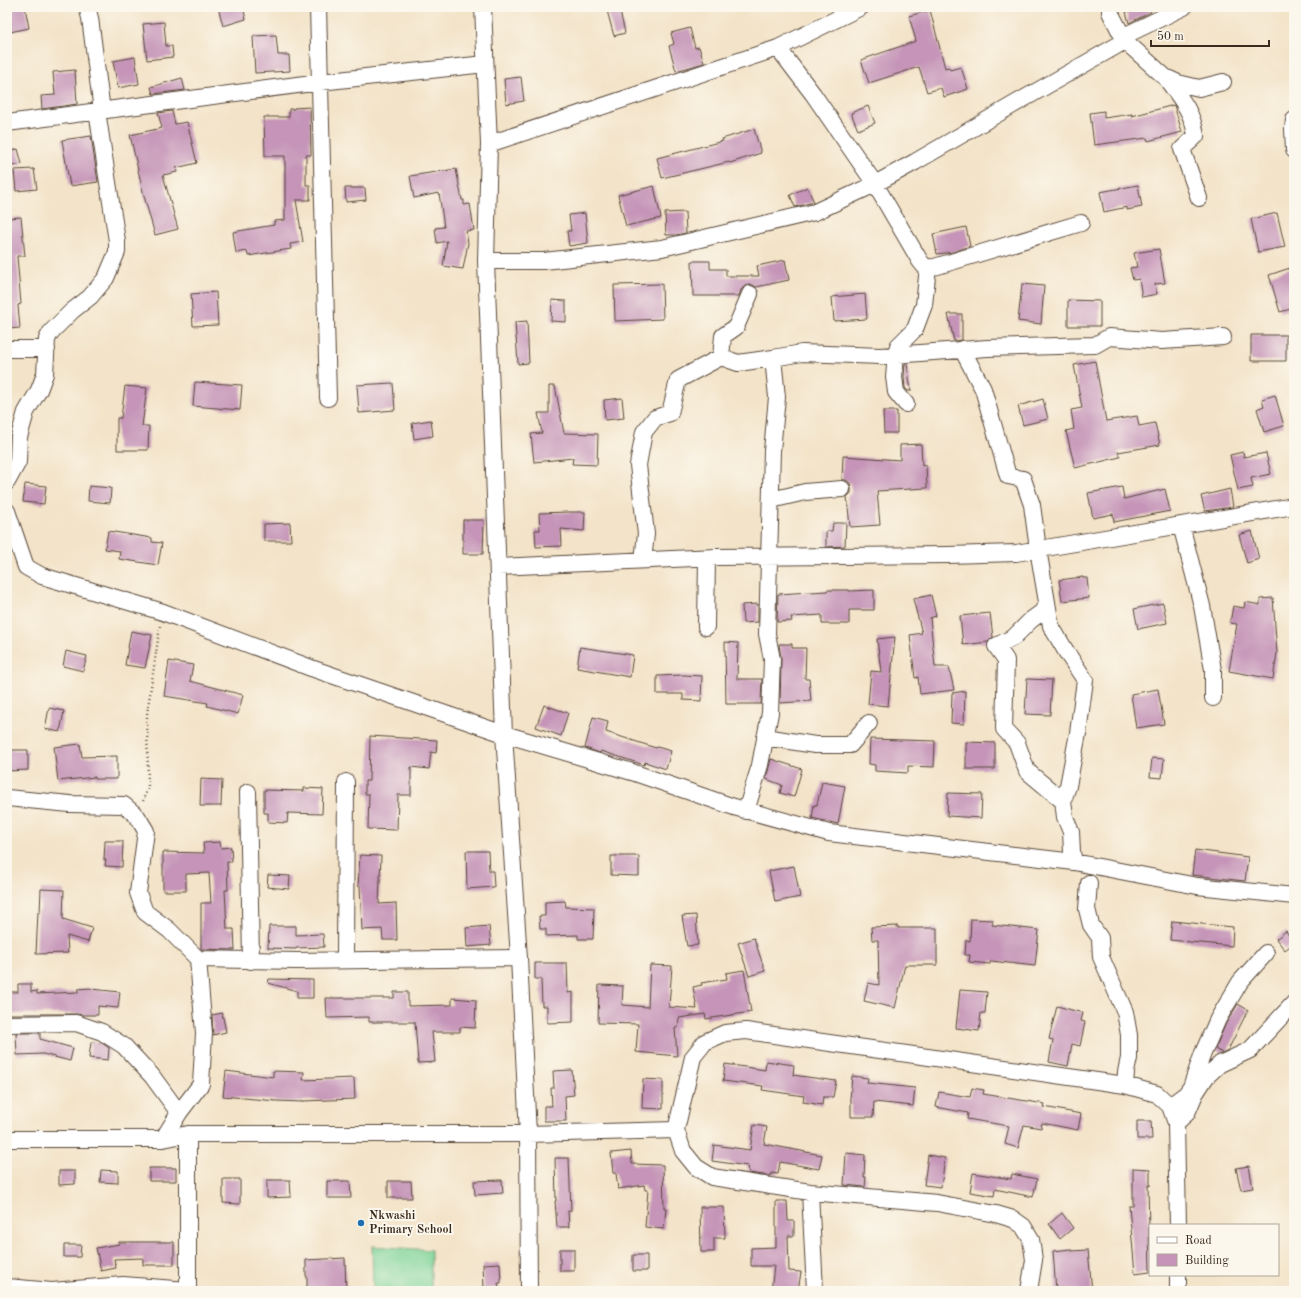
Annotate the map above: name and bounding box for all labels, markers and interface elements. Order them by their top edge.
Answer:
scale bar [1151,22,1269,48]
text: 50 m [1157,30,1184,43]
place label: Nkwashi Primary School [369,1210,453,1236]
marker: Nkwashi Primary School [356,1218,366,1228]
legend [1149,1224,1279,1276]
text: Road [1185,1235,1212,1247]
text: Building [1185,1255,1229,1267]

